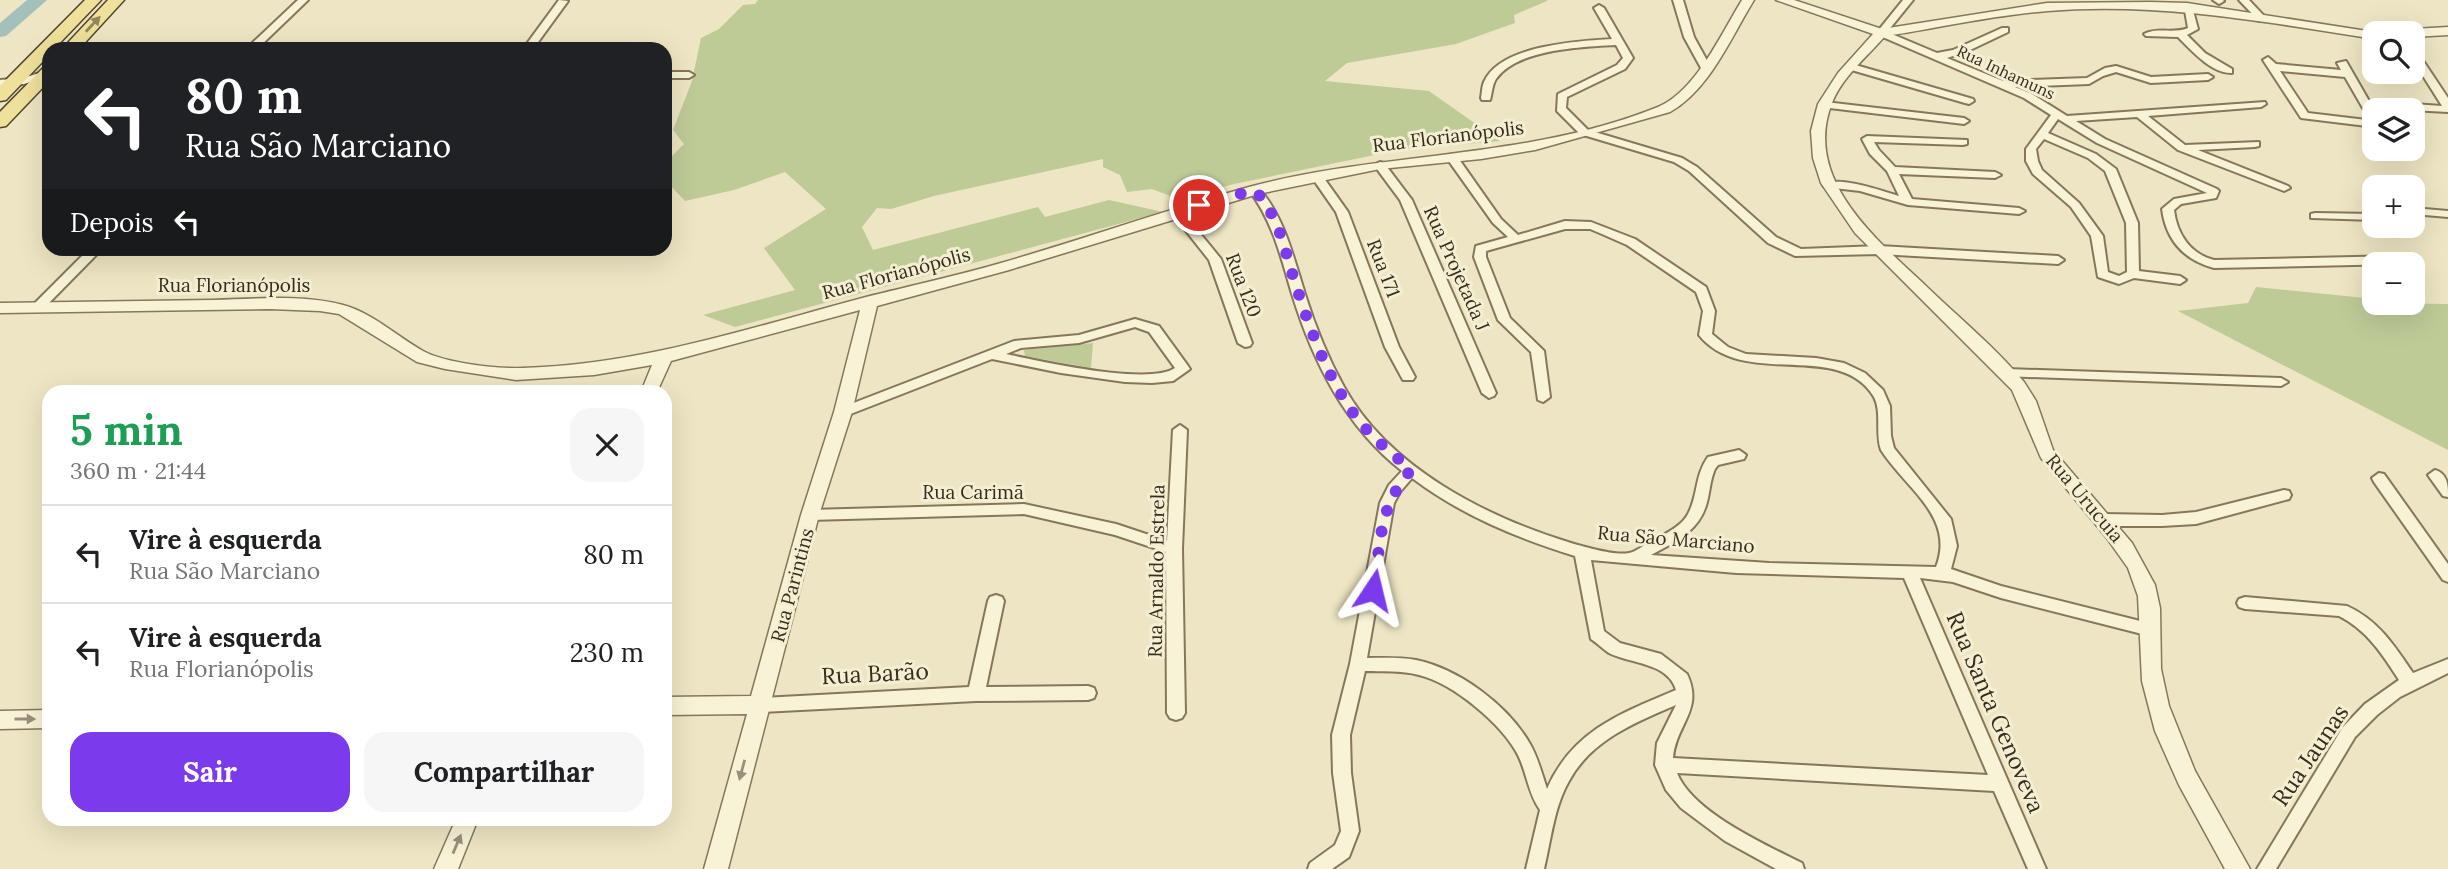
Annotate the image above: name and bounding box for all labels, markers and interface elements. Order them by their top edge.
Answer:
one-way arrow [84,16,101,33]
map controls [2362,21,2425,315]
button: search [2362,21,2425,84]
street label: Rua Inhamuns [1954,41,2058,103]
text: 80 m [185,64,302,126]
icon: left [70,70,161,161]
button: layers [2362,98,2425,161]
street label: Rua Florianópolis [1371,115,1525,157]
text: Rua São Marciano [185,125,451,166]
pin [1169,175,1229,235]
button: + [2362,175,2425,238]
icon: arrive [1180,186,1218,224]
street label: Rua Projetada J [1419,202,1495,334]
icon: left [168,203,206,241]
text: Depois [70,206,154,239]
street label: Rua 171 [1362,235,1406,301]
street label: Rua Florianópolis [819,242,973,304]
street label: Rua 120 [1221,249,1267,321]
button: − [2362,252,2425,315]
street label: Rua Florianópolis [158,273,310,297]
text: 5 min [70,403,183,457]
button: close [570,408,644,482]
street label: Rua Urucuia [2041,449,2129,547]
text: 360 m · 21:44 [70,456,206,485]
street label: Rua Carimã [922,480,1024,504]
street label: Rua Arnaldo Estrela [1142,484,1170,658]
street label: Rua São Marciano [1596,520,1756,558]
text: Vire à esquerda [129,523,322,556]
street label: Rua Parintins [765,525,819,645]
icon: left [70,535,108,573]
text: 80 m [583,538,644,571]
position arrow [1336,553,1410,627]
text: Rua São Marciano [129,556,320,585]
street label: Rua Santa Genoveva [1940,607,2052,817]
text: Vire à esquerda [129,621,322,654]
icon: left [70,633,108,671]
text: 230 m [570,636,644,669]
text: Rua Florianópolis [129,654,314,683]
street label: Rua Barão [821,656,929,690]
street label: Rua Jaunas [2265,699,2355,811]
one-way arrow [14,713,36,725]
button: Sair [70,732,350,812]
button: Compartilhar [364,732,644,812]
one-way arrow [737,760,747,781]
one-way arrow [451,833,462,854]

